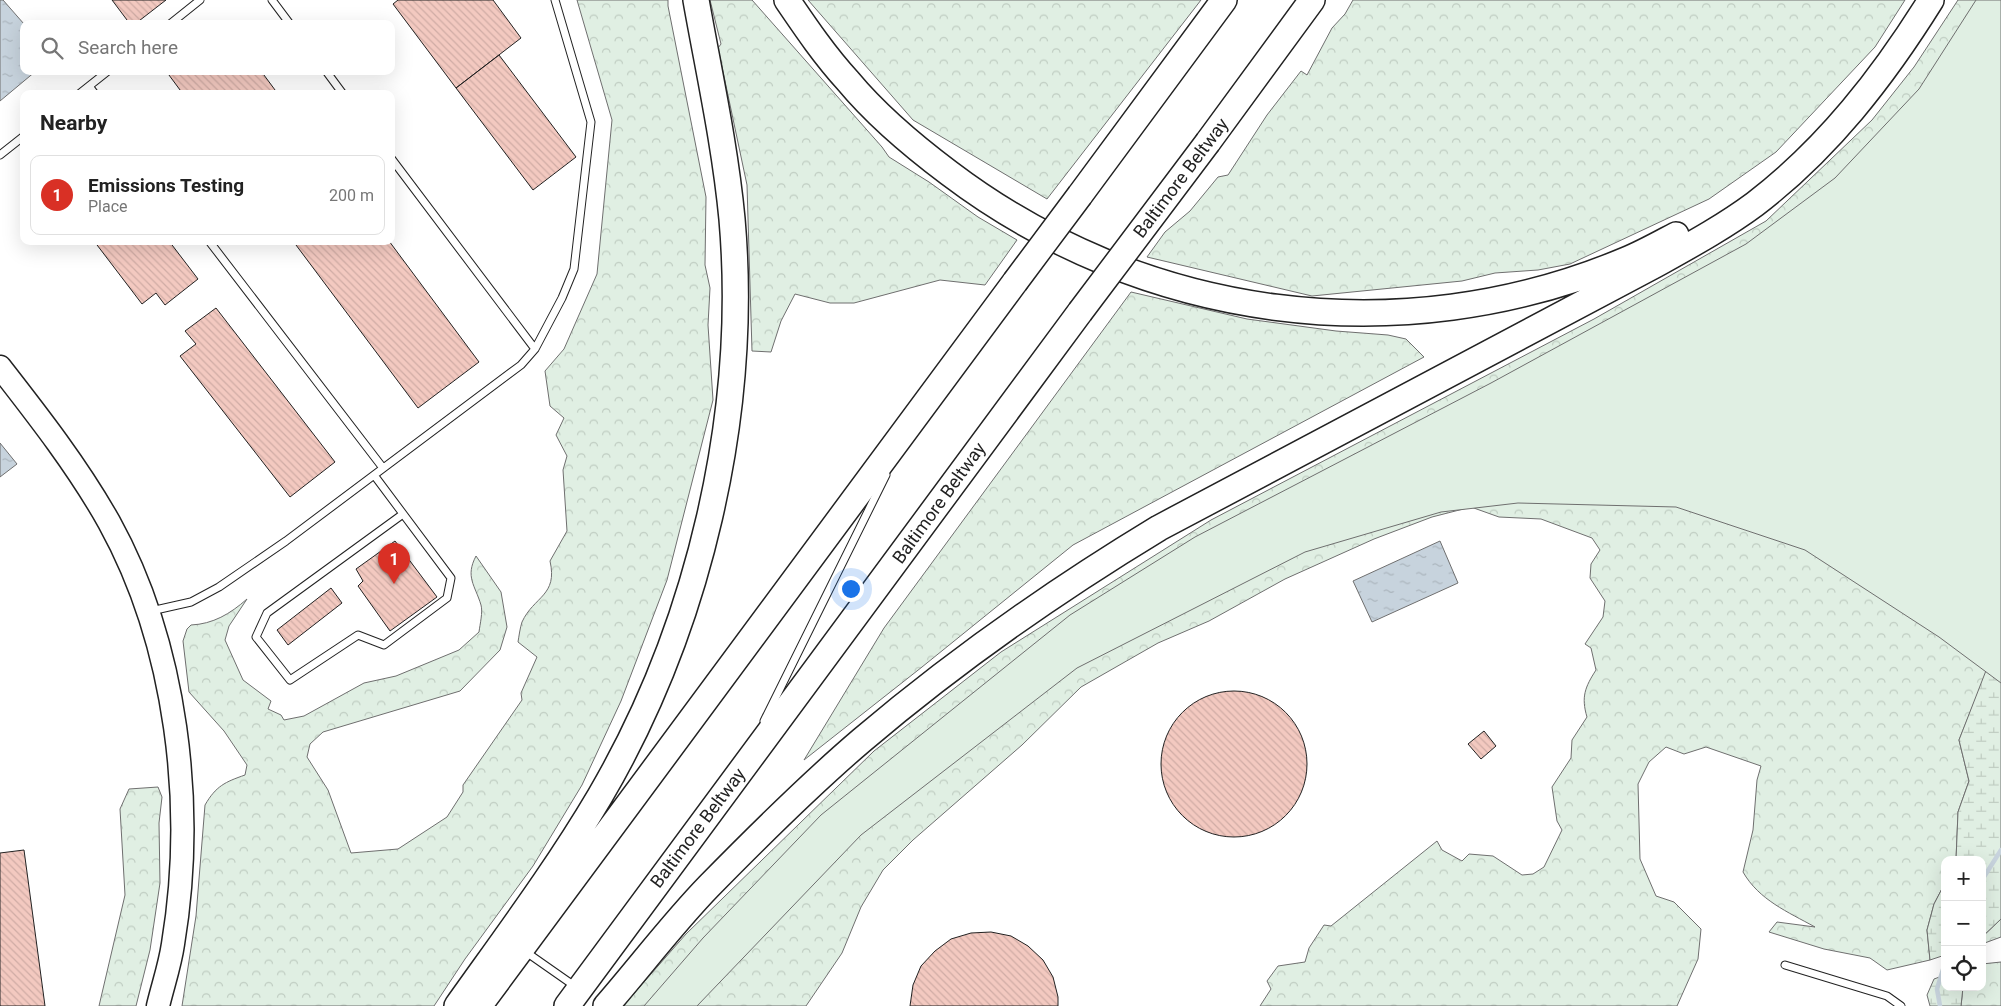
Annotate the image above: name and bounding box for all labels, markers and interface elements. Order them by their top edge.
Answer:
search box [20,20,395,75]
icon: search [38,34,66,62]
text: Search here [78,36,178,59]
text: Nearby [40,111,107,135]
street label: Baltimore Beltway [1129,113,1233,242]
text: Emissions Testing [88,174,244,197]
text: 1 [52,186,62,205]
text: 200 m [329,186,374,205]
text: Place [88,197,128,216]
street label: Baltimore Beltway [888,438,990,567]
pin: 1 [378,543,410,584]
your location [838,576,864,602]
street label: Baltimore Beltway [646,763,750,892]
map controls [1941,856,1986,991]
button: + [1941,856,1986,901]
button: − [1941,901,1986,946]
button: locate [1941,946,1986,991]

